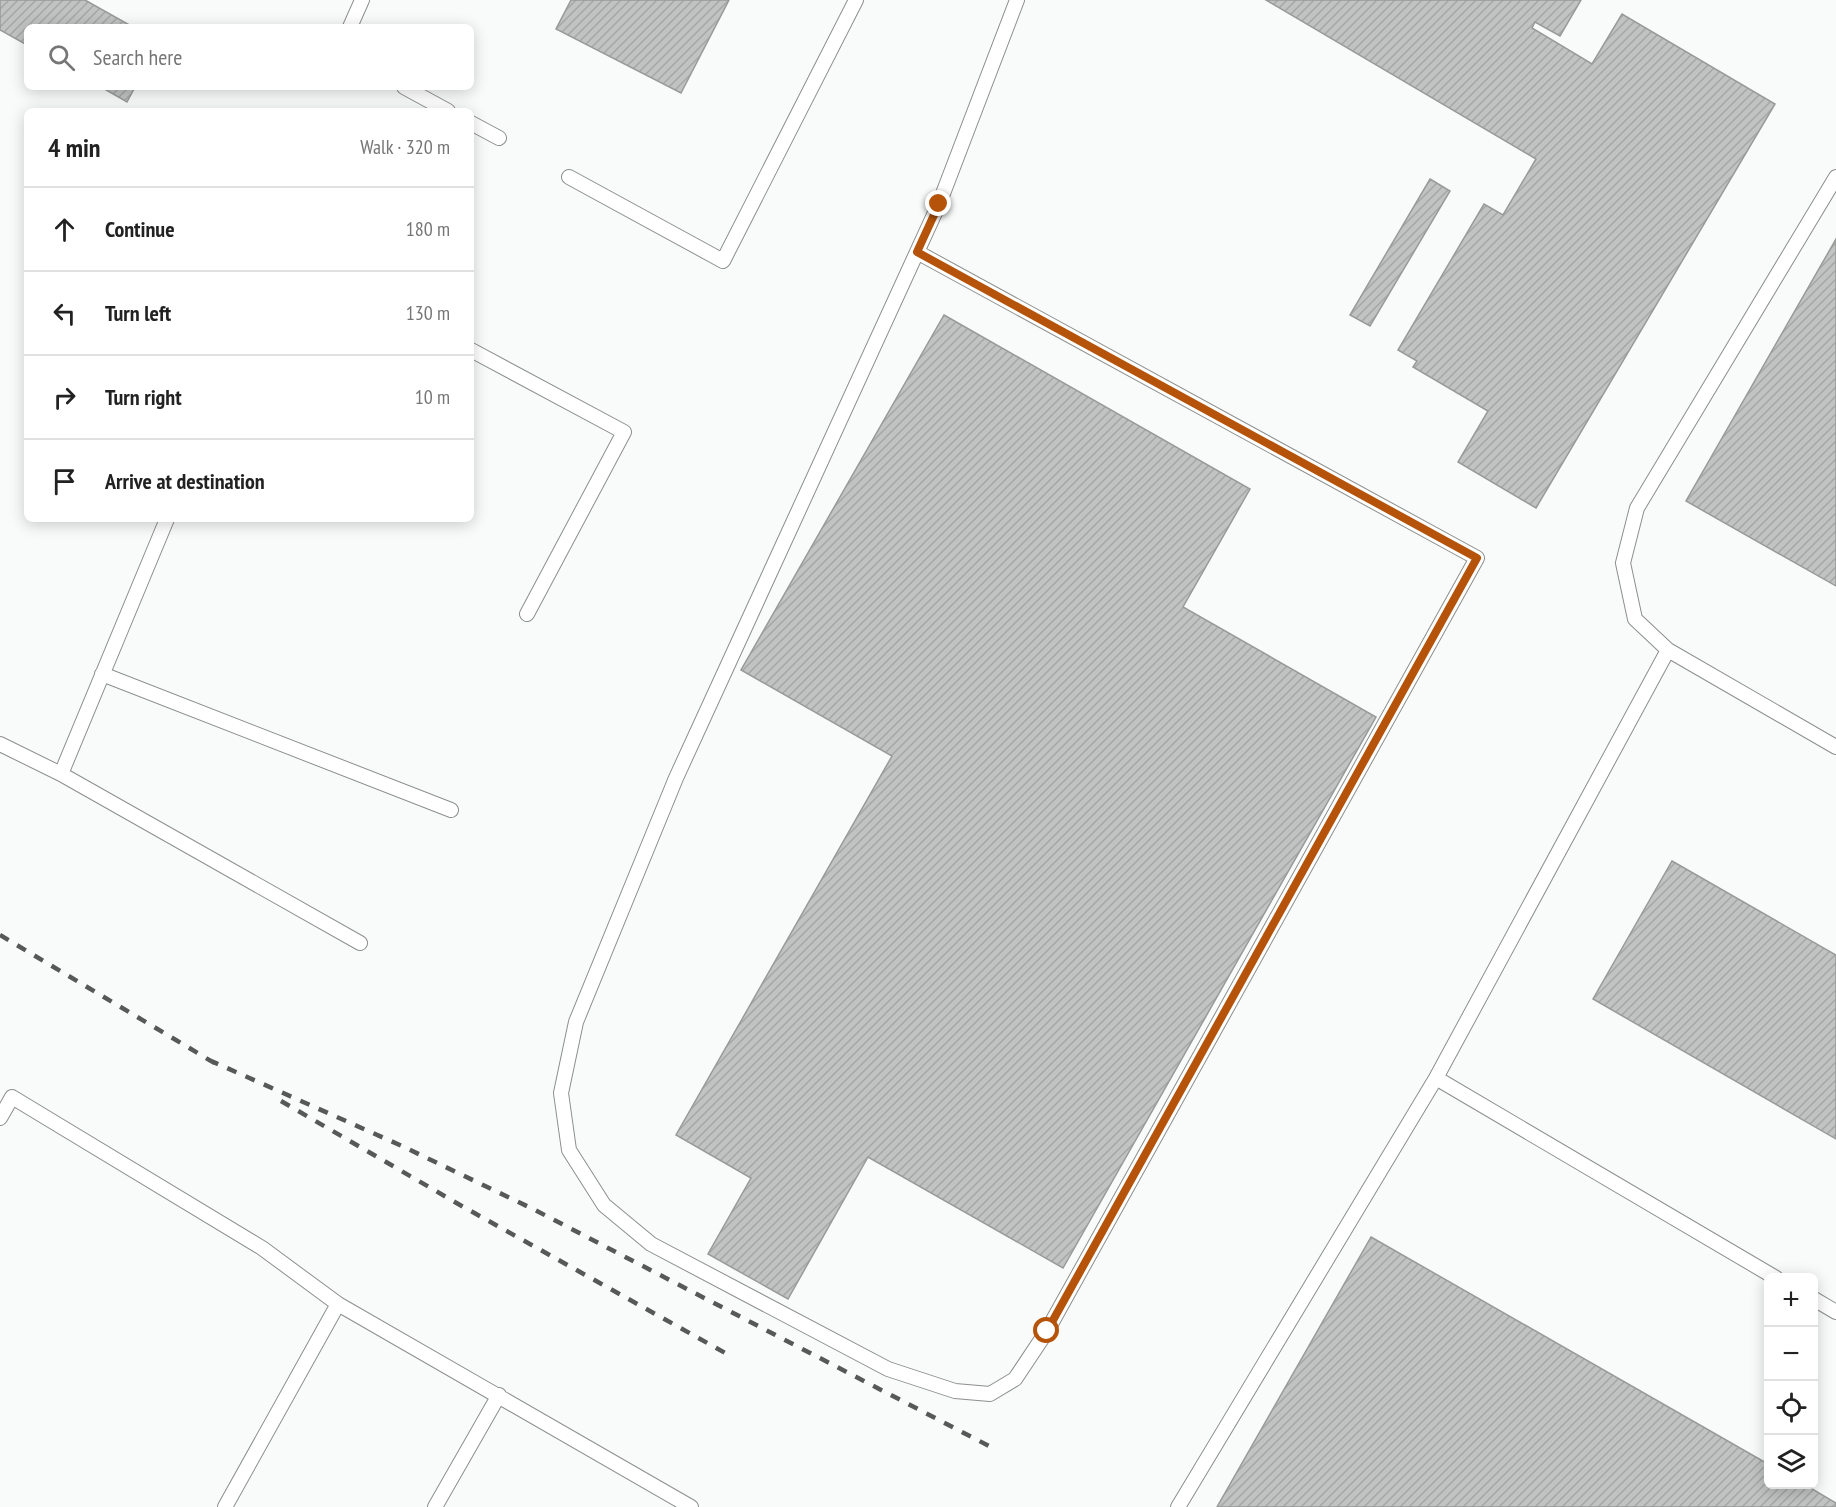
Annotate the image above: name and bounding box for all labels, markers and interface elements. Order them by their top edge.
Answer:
search box [24,24,474,90]
icon: search [45,41,78,74]
text: Search here [93,43,182,71]
text: 4 min [48,131,101,164]
text: Walk · 320 m [360,134,450,160]
route end [925,190,951,216]
icon: ahead [48,213,81,246]
text: Continue [105,215,175,243]
text: 180 m [406,216,450,242]
icon: left [48,297,81,330]
text: Turn left [105,299,171,327]
text: 130 m [406,300,450,326]
icon: right [48,381,81,414]
text: Turn right [105,383,182,411]
text: 10 m [415,384,450,410]
icon: arrive [48,465,81,498]
text: Arrive at destination [105,467,265,495]
map controls [1764,1273,1818,1489]
button: + [1764,1273,1818,1327]
route start [1033,1317,1059,1343]
button: − [1764,1327,1818,1381]
button: locate [1764,1381,1818,1435]
button: layers [1764,1435,1818,1489]

